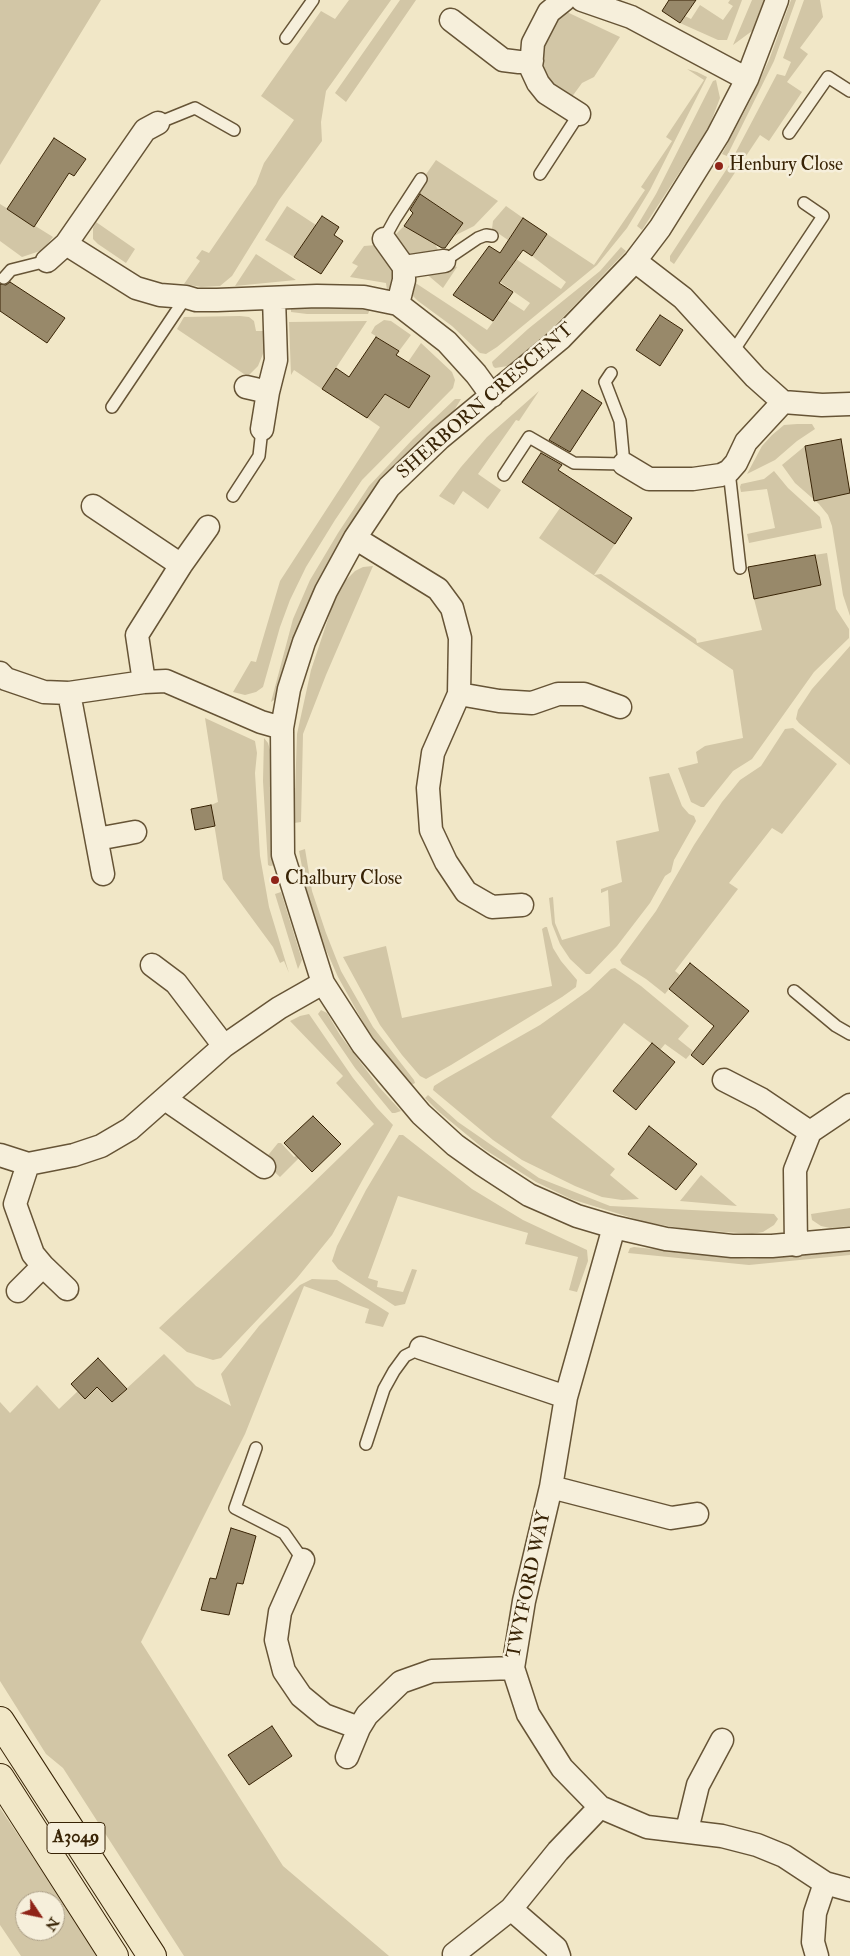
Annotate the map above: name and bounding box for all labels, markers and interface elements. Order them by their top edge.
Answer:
place label: Henbury Close [729,155,843,177]
marker: Henbury Close [713,160,725,172]
street label: SHERBORN CRESCENT [393,319,579,485]
place label: Chalbury Close [285,869,402,891]
marker: Chalbury Close [269,874,281,886]
street label: TWYFORD WAY [503,1509,557,1661]
road number: A3049 [47,1822,105,1854]
north arrow [15,1891,65,1941]
text: N [41,1914,63,1934]

